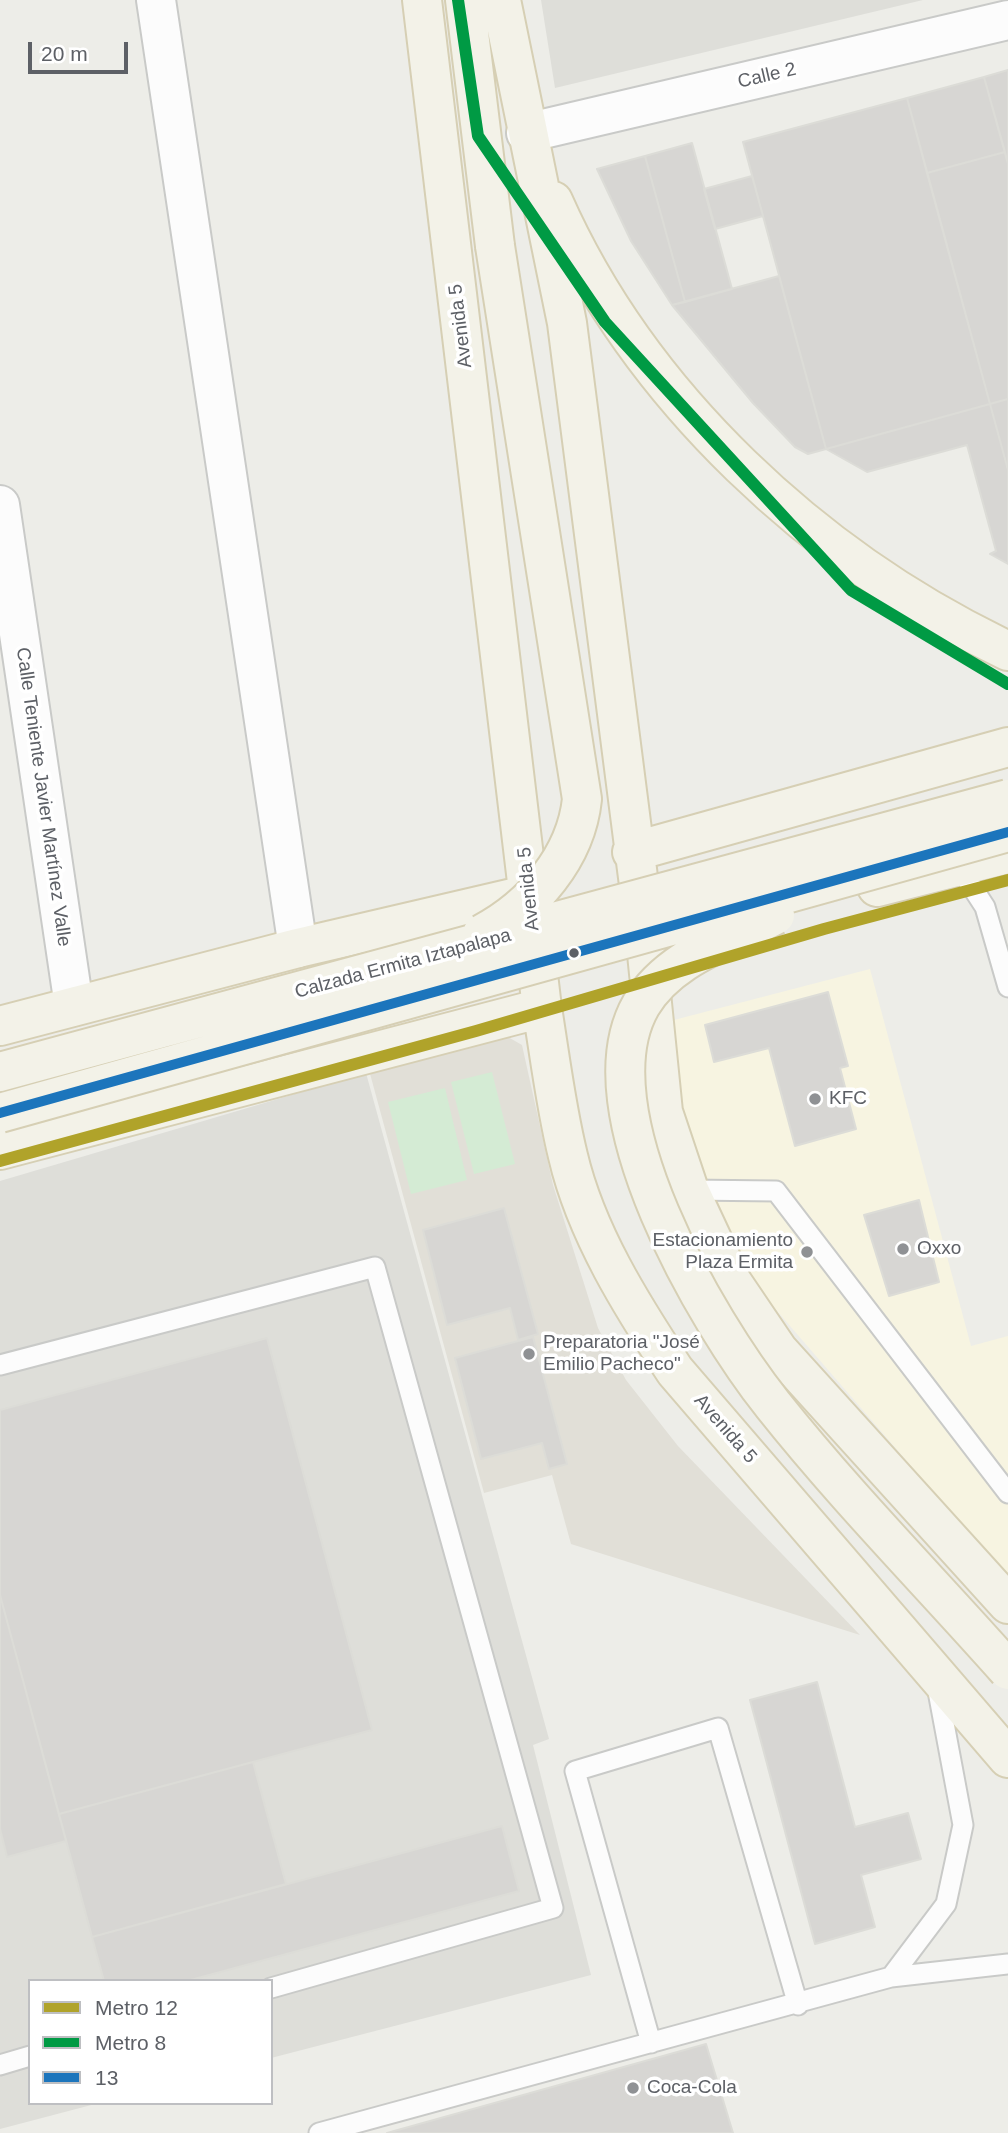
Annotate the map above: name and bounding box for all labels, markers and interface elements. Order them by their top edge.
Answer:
scale bar [32,28,131,72]
text: 20 m [41,42,88,65]
street label: Calle 2 [736,58,798,94]
street label: Avenida 5 [445,283,477,369]
street label: Calle Teniente Javier Martínez Valle [11,646,75,948]
street label: Avenida 5 [513,846,545,932]
street label: Calzada Ermita Iztapalapa [292,924,514,1004]
unlabelled marker [567,946,581,960]
place label: KFC [829,1088,867,1110]
marker: KFC [807,1091,823,1107]
place label: Estacionamiento Plaza Ermita [653,1230,793,1274]
place label: Oxxo [917,1238,961,1260]
marker: Oxxo [895,1241,911,1257]
marker: Estacionamiento Plaza Ermita [799,1244,815,1260]
place label: Preparatoria "José Emilio Pacheco" [543,1332,700,1376]
marker: Preparatoria "José Emilio Pacheco" [521,1346,537,1362]
street label: Avenida 5 [689,1390,761,1468]
legend [28,1979,273,2105]
text: Metro 12 [95,1996,178,2019]
text: Metro 8 [95,2031,166,2054]
text: 13 [95,2066,118,2089]
place label: Coca-Cola [647,2077,737,2099]
marker: Coca-Cola [625,2080,641,2096]

